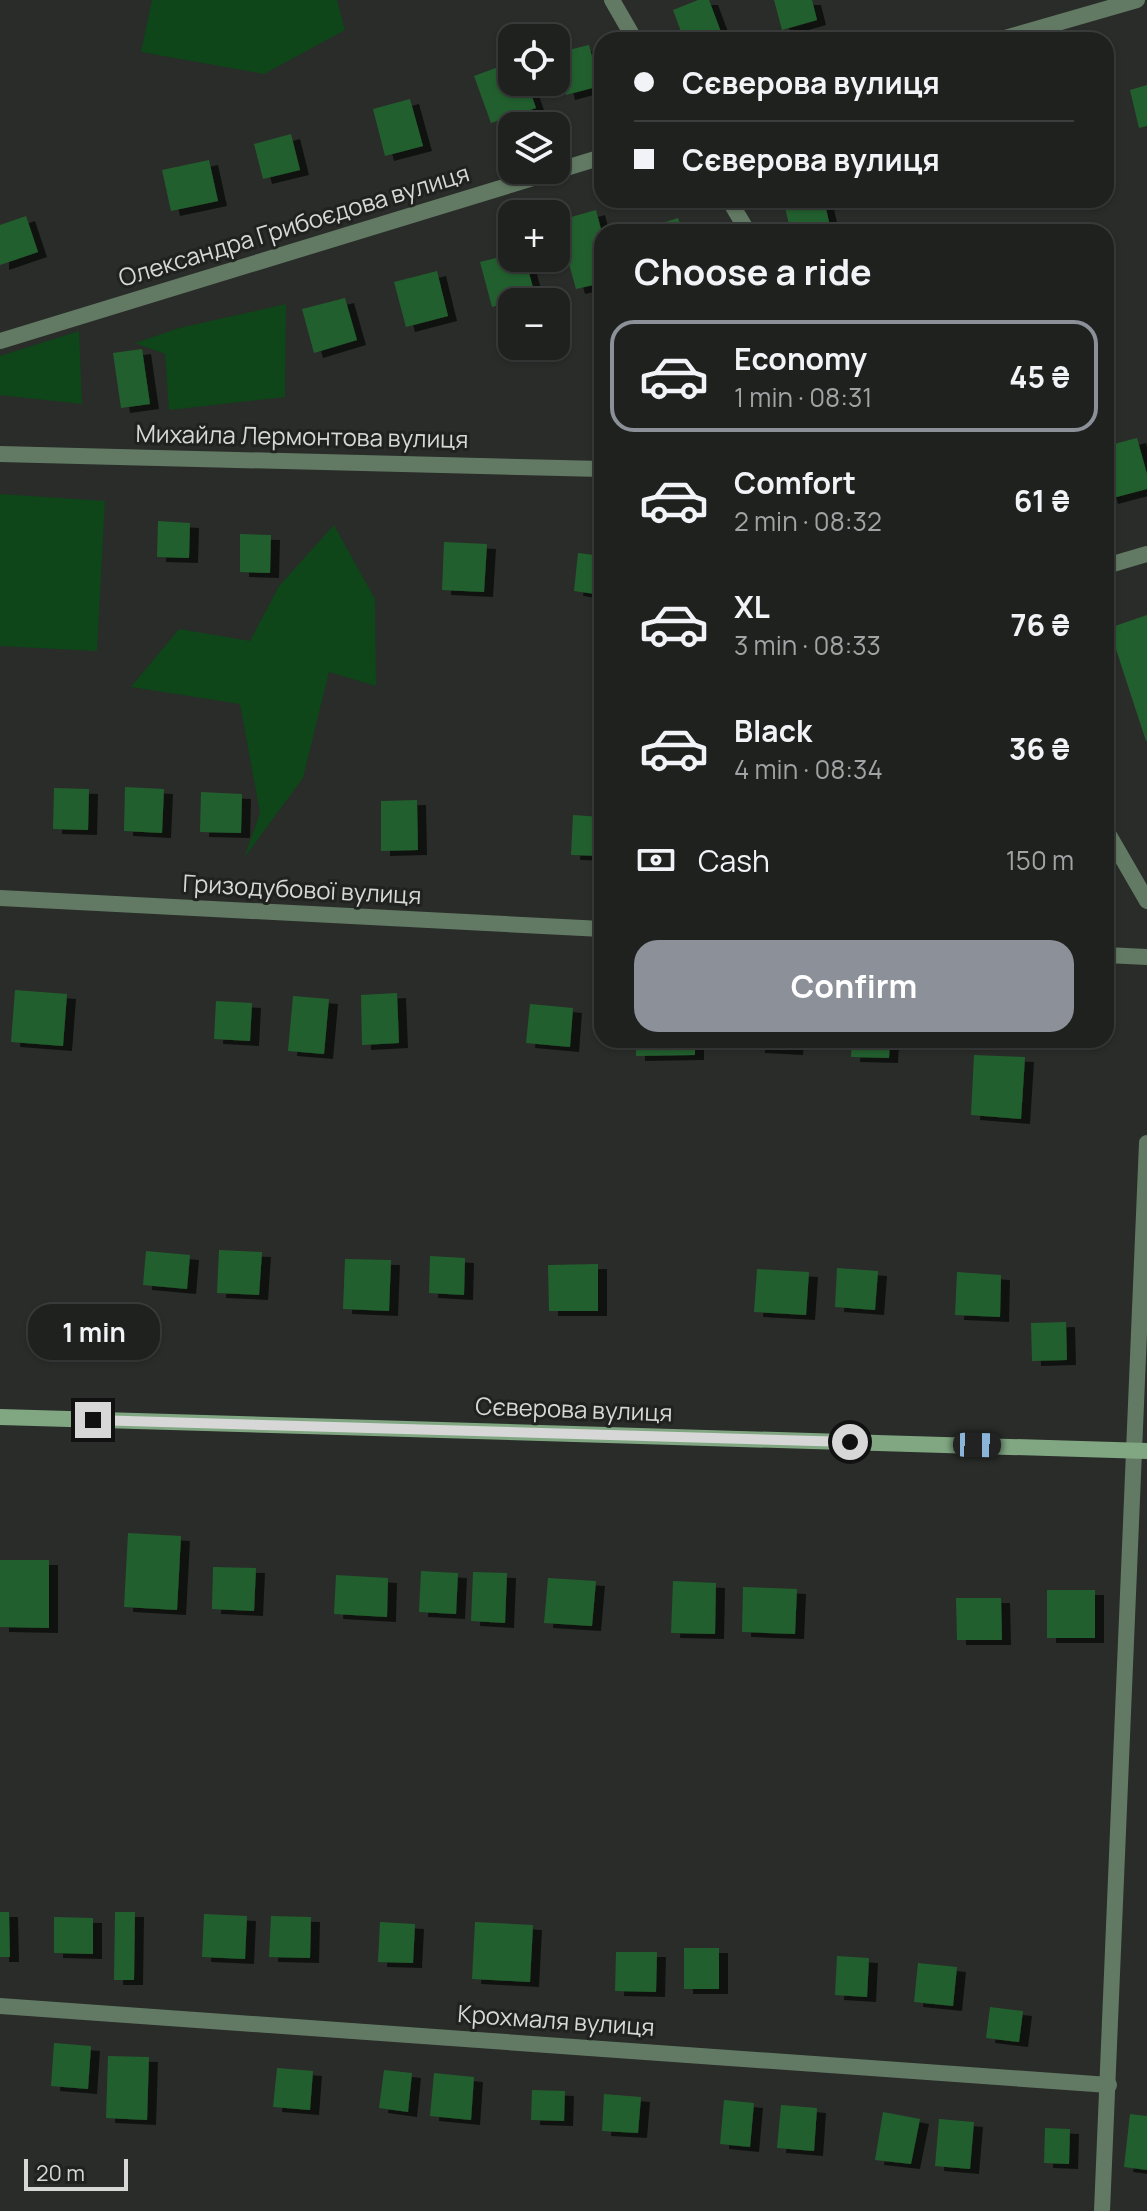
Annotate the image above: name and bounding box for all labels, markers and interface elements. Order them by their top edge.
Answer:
map controls [498,24,570,360]
button: locate [498,24,570,96]
text: Сєверова вулиця [682,62,940,103]
button: layers [498,112,570,184]
text: Сєверова вулиця [682,139,940,180]
street label: Олександра Грибоєдова вулиця [114,155,473,294]
button: + [498,200,570,272]
text: Choose a ride [634,247,872,296]
button: − [498,288,570,360]
text: Economy [734,338,867,379]
icon: car [638,340,710,412]
text: 45 ₴ [1009,356,1070,397]
text: 1 min · 08:31 [734,379,872,415]
street label: Михайла Лермонтова вулиця [135,416,469,455]
text: Comfort [734,462,856,503]
icon: car [638,464,710,536]
text: 61 ₴ [1014,480,1070,521]
text: 2 min · 08:32 [734,503,882,539]
text: XL [734,586,770,627]
icon: car [638,588,710,660]
text: 76 ₴ [1011,604,1070,645]
text: 3 min · 08:33 [734,627,881,663]
text: Black [734,710,812,751]
icon: car [638,712,710,784]
text: 36 ₴ [1009,728,1070,769]
text: 4 min · 08:34 [734,751,883,787]
icon: cash [634,838,678,882]
text: Cash [698,840,770,881]
text: 150 m [1006,842,1074,878]
street label: Гризодубової вулиця [182,866,422,911]
button: Confirm [634,940,1074,1032]
callout: 1 min [27,1304,159,1360]
text: 1 min [62,1314,126,1350]
street label: Сєверова вулиця [475,1389,673,1428]
route end [75,1402,111,1438]
route start [832,1424,868,1460]
car [953,1433,1001,1457]
street label: Крохмаля вулиця [456,1996,656,2043]
scale bar [24,2155,128,2191]
text: 20 m [36,2158,85,2188]

